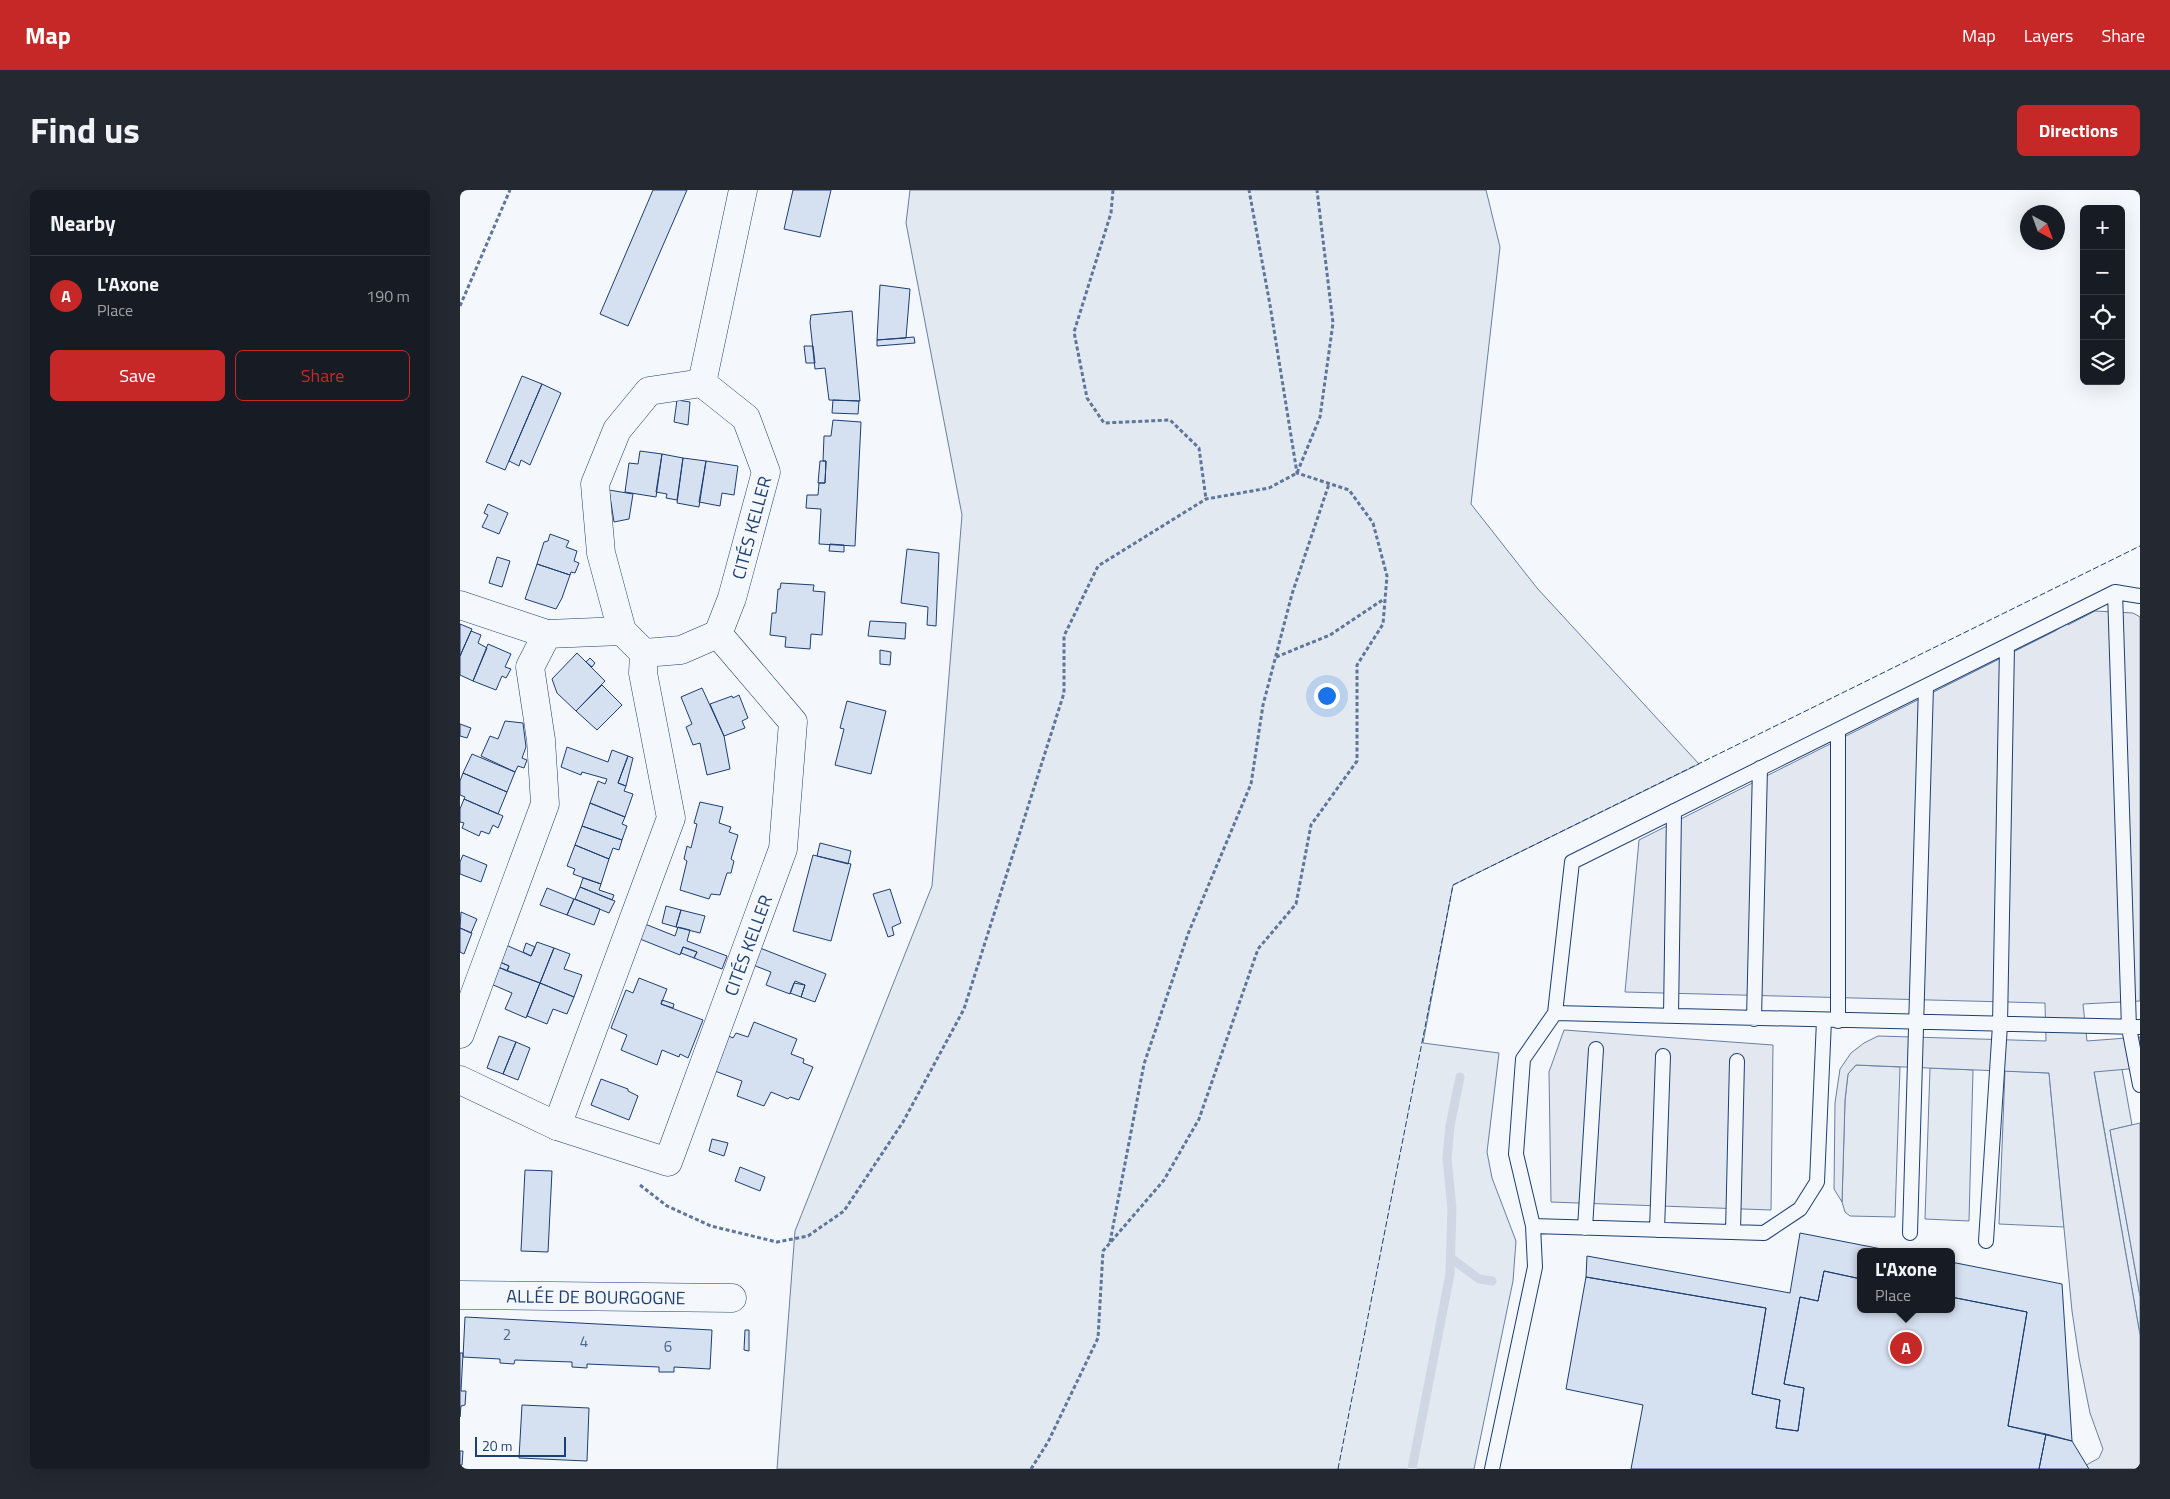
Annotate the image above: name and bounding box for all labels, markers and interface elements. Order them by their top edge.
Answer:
text: Map [25,17,71,53]
text: Map [1962,22,1996,49]
text: Layers [2024,22,2073,49]
text: Share [2101,22,2145,49]
text: Find us [30,103,140,157]
button: Directions [2017,105,2140,156]
north arrow [2020,205,2065,250]
map controls [2080,205,2125,385]
button: + [2080,205,2125,250]
text: Nearby [50,207,115,239]
button: − [2080,250,2125,295]
text: L'Axone [97,269,159,298]
text: A [61,284,71,308]
text: 190 m [366,284,410,308]
button: locate [2080,295,2125,340]
text: Place [97,298,133,322]
button: layers [2080,340,2125,385]
button: Save [50,350,225,401]
button: Share [235,350,410,401]
street label: CITÉS KELLER [724,473,778,582]
your location [1314,683,1340,709]
street label: CITÉS KELLER [717,891,779,1000]
popup [1857,1248,1955,1313]
text: L'Axone [1875,1254,1937,1283]
street label: ALLÉE DE BOURGOGNE [506,1282,686,1311]
text: Place [1875,1283,1911,1307]
house number: 2 [503,1323,511,1346]
pin: A [1890,1329,1922,1367]
house number: 4 [580,1330,588,1353]
house number: 6 [664,1335,672,1358]
scale bar [475,1434,566,1457]
text: 20 m [482,1435,512,1456]

